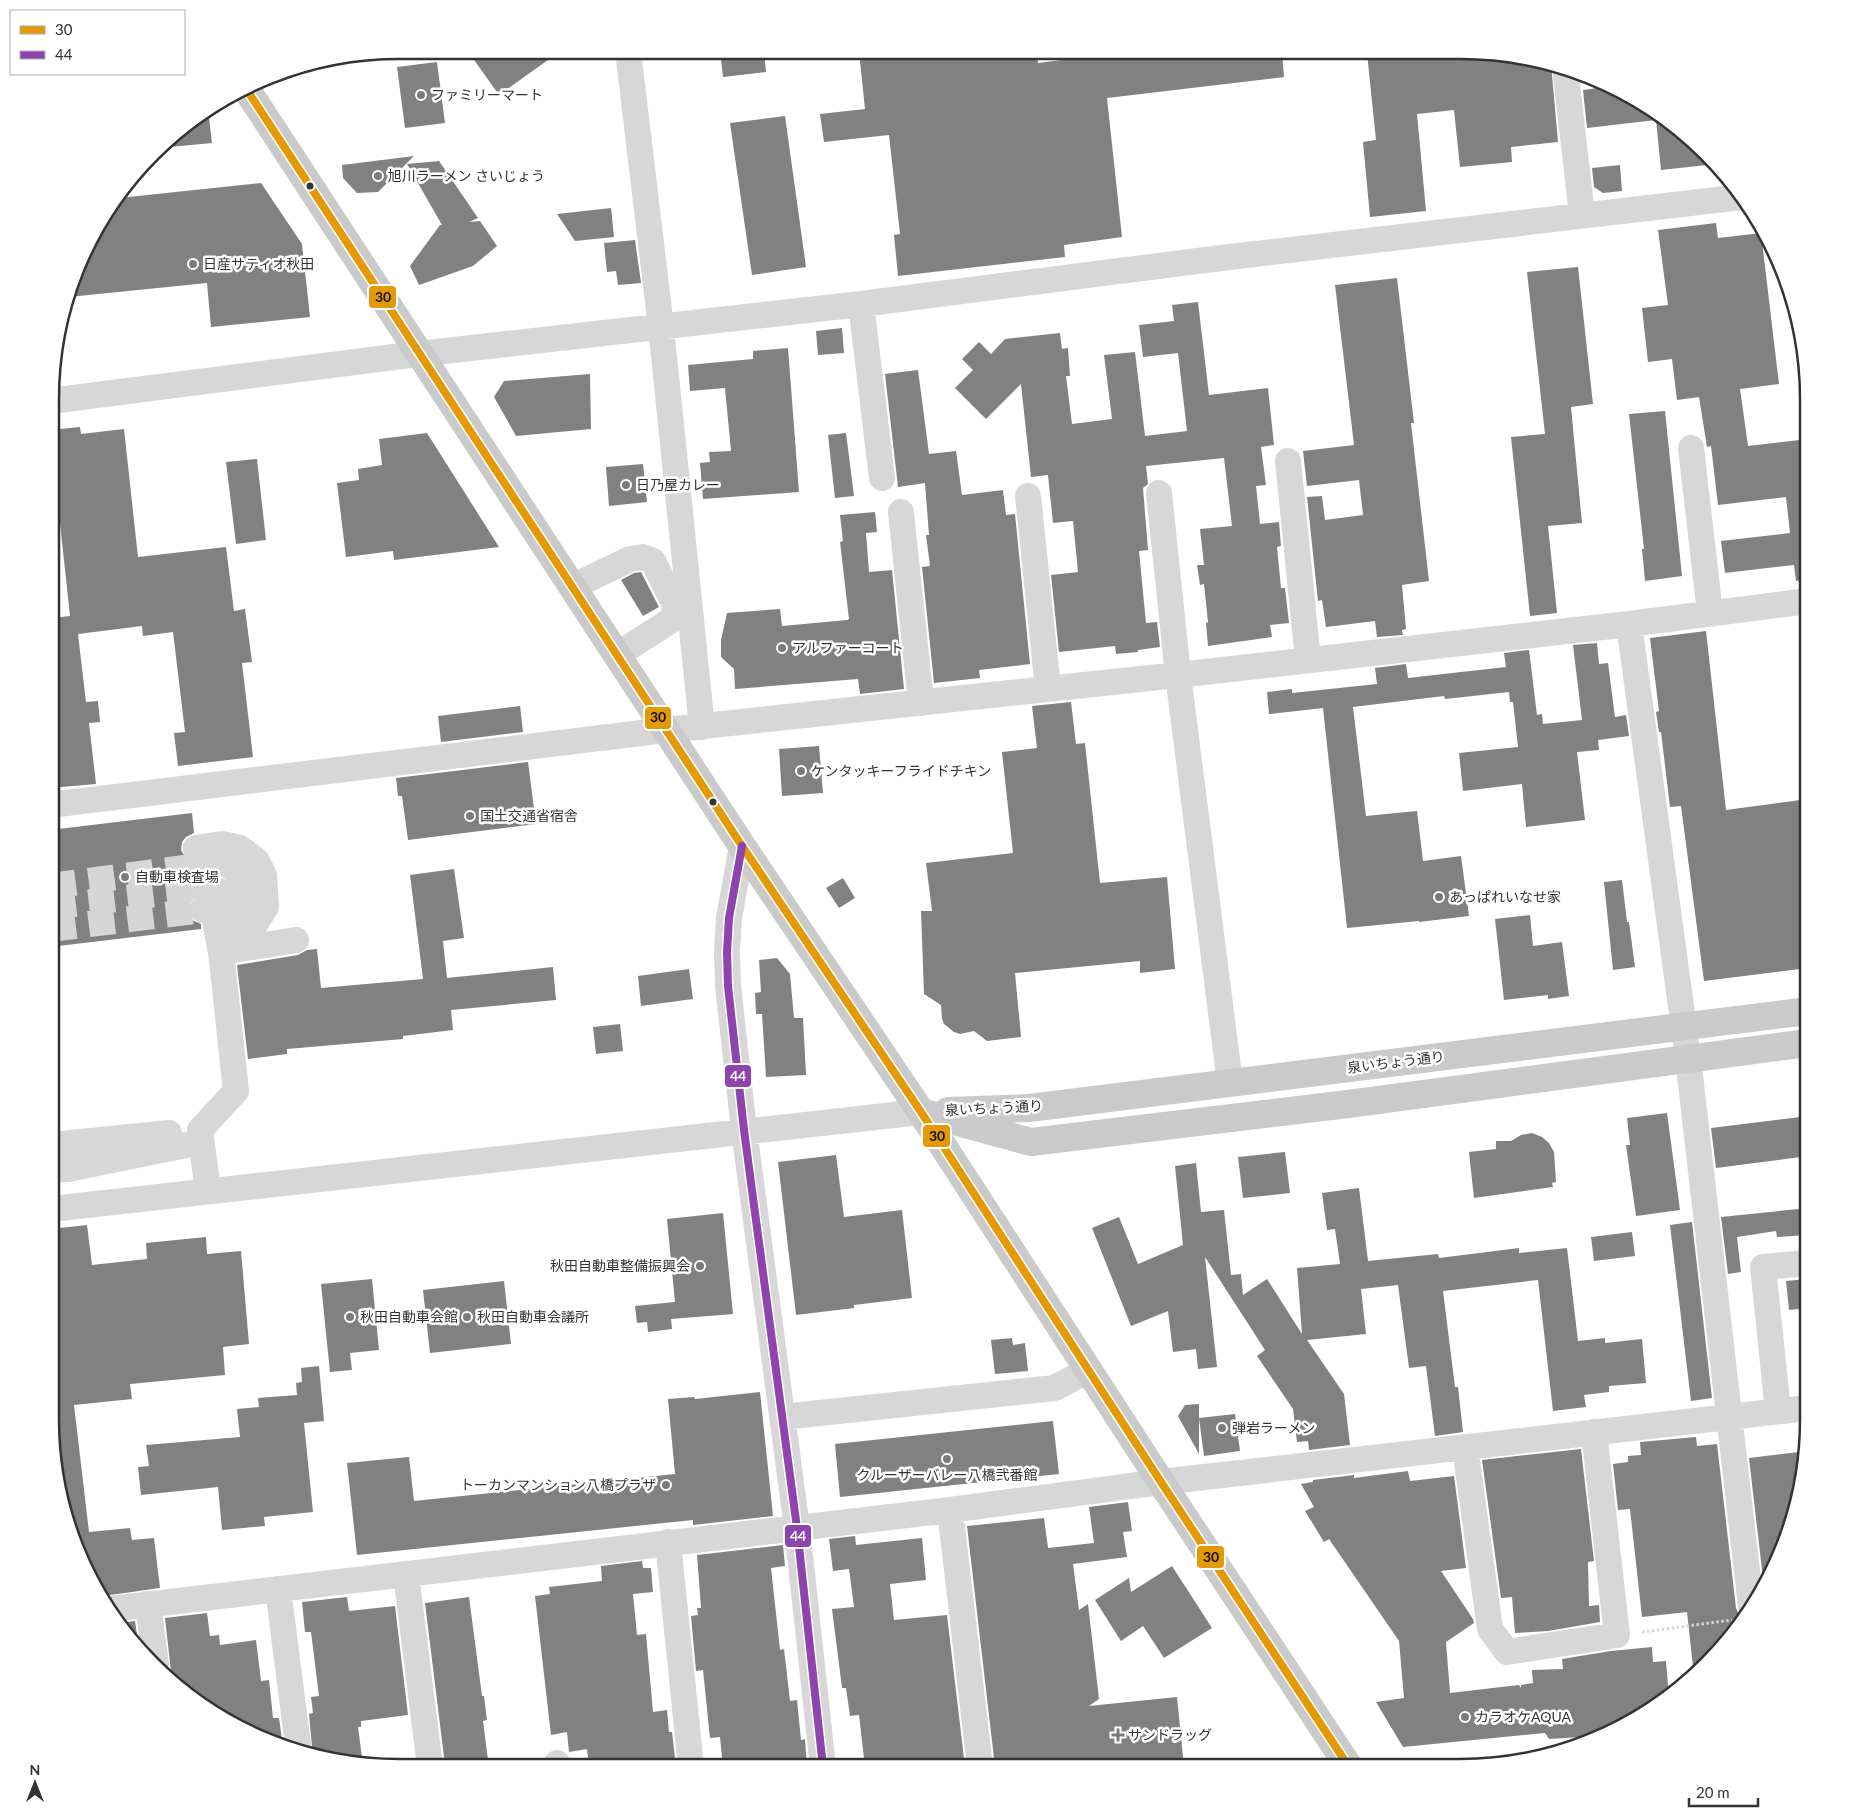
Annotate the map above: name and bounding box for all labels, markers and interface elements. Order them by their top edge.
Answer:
legend [10,10,185,75]
text: 30 [55,20,73,38]
text: 44 [55,45,73,63]
place label: ファミリーマート [431,86,543,103]
marker: ファミリーマート [415,89,427,101]
place label: 旭川ラーメン さいじょう [388,167,545,184]
marker: 旭川ラーメン さいじょう [372,170,384,182]
unlabelled marker [305,181,315,191]
place label: 日産サティオ秋田 [203,255,314,272]
marker: 日産サティオ秋田 [187,258,199,270]
line badge: 30 [368,285,397,309]
text: 30 [375,288,391,305]
place label: 日乃屋カレー [636,476,720,493]
marker: 日乃屋カレー [620,479,632,491]
place label: アルファーコート [792,639,904,656]
marker: アルファーコート [776,642,788,654]
line badge: 30 [644,706,672,730]
text: 30 [650,708,666,725]
place label: ケンタッキーフライドチキン [811,762,991,779]
marker: ケンタッキーフライドチキン [795,765,807,777]
unlabelled marker [708,797,718,807]
place label: 国土交通省宿舎 [480,807,578,824]
marker: 国土交通省宿舎 [464,810,476,822]
place label: 自動車検査場 [135,868,219,885]
marker: 自動車検査場 [119,871,131,883]
place label: あっぱれいなせ家 [1449,888,1561,905]
marker: あっぱれいなせ家 [1433,891,1445,903]
street label: 泉いちょう通り [1346,1047,1446,1076]
line badge: 44 [724,1064,752,1088]
text: 44 [730,1067,746,1084]
street label: 泉いちょう通り [945,1096,1043,1119]
line badge: 30 [922,1124,951,1148]
text: 30 [929,1127,945,1144]
place label: 秋田自動車整備振興会 [550,1257,690,1274]
marker: 秋田自動車整備振興会 [694,1260,706,1272]
place label: 秋田自動車会館 [360,1308,458,1325]
place label: 秋田自動車会議所 [477,1308,589,1325]
marker: 秋田自動車会館 [344,1311,356,1323]
marker: 秋田自動車会議所 [461,1311,473,1323]
place label: 弾岩ラーメン [1232,1419,1315,1436]
marker: 弾岩ラーメン [1216,1422,1228,1434]
marker: クルーザーバレー八橋弐番館 [941,1453,953,1465]
place label: クルーザーバレー八橋弐番館 [856,1466,1038,1483]
place label: トーカンマンション八橋プラザ [460,1476,656,1493]
marker: トーカンマンション八橋プラザ [660,1479,672,1491]
line badge: 44 [784,1524,812,1548]
text: 44 [790,1527,806,1544]
line badge: 30 [1196,1545,1225,1569]
text: 30 [1203,1548,1219,1565]
place label: カラオケAQUA [1475,1708,1571,1725]
marker: カラオケAQUA [1459,1711,1471,1723]
place label: サンドラッグ [1128,1726,1212,1743]
marker: サンドラッグ [1112,1729,1124,1741]
north arrow [10,1758,60,1808]
text: N [30,1761,40,1778]
scale bar [1689,1776,1758,1808]
text: 20 m [1696,1783,1730,1801]

